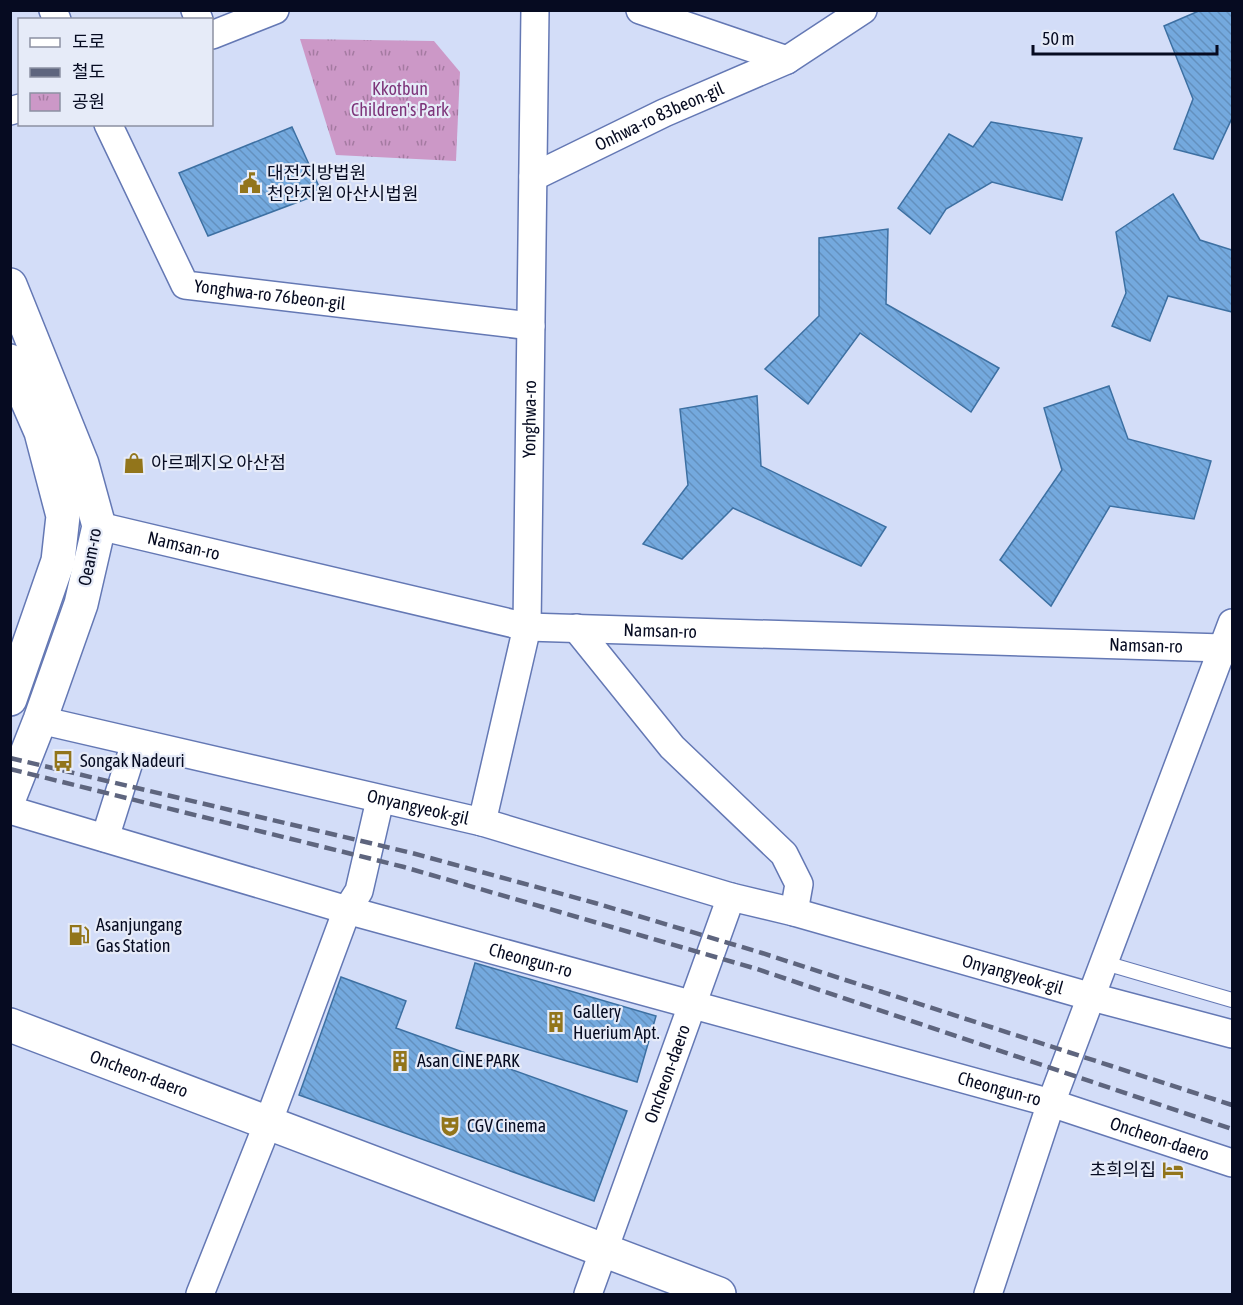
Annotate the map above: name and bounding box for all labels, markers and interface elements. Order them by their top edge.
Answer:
legend [18,18,213,126]
scale bar [1033,18,1218,56]
text: 50 m [1042,28,1074,49]
text: 도로 [72,31,105,52]
text: 철도 [72,61,105,82]
street label: Onhwa-ro 83beon-gil [591,77,727,155]
park label: Kkotbun Children's Park [351,78,449,120]
text: 공원 [72,91,105,112]
place label: 대전지방법원 천안지원 아산시법원 [267,162,419,204]
public building icon: 대전지방법원 천안지원 아산시법원 [238,171,262,195]
street label: Yonghwa-ro 76beon-gil [193,275,347,314]
street label: Yonghwa-ro [518,380,540,458]
shop icon: 아르페지오 아산점 [122,451,146,475]
place label: 아르페지오 아산점 [151,452,286,473]
street label: Oeam-ro [74,526,105,588]
street label: Namsan-ro [146,527,222,564]
street label: Namsan-ro [623,619,697,642]
street label: Namsan-ro [1109,634,1183,657]
bus stop icon: Songak Nadeuri [51,749,75,773]
place label: Songak Nadeuri [80,750,185,771]
street label: Onyangyeok-gil [365,785,472,829]
place label: Asanjungang Gas Station [96,914,182,956]
fuel station icon: Asanjungang Gas Station [67,923,91,947]
street label: Cheongun-ro [487,938,575,981]
street label: Onyangyeok-gil [960,950,1066,998]
place label: Gallery Huerium Apt. [573,1001,660,1043]
building icon: Gallery Huerium Apt. [544,1010,568,1034]
street label: Oncheon-daero [639,1022,694,1126]
street label: Oncheon-daero [87,1045,191,1102]
building icon: Asan CINE PARK [388,1049,412,1073]
place label: Asan CINE PARK [417,1050,520,1071]
street label: Cheongun-ro [955,1067,1044,1110]
street label: Oncheon-daero [1107,1112,1212,1165]
theatre icon: CGV Cinema [438,1114,462,1138]
place label: CGV Cinema [467,1115,546,1136]
hotel icon: 초희의집 [1161,1158,1185,1182]
place label: 초희의집 [1090,1159,1156,1180]

